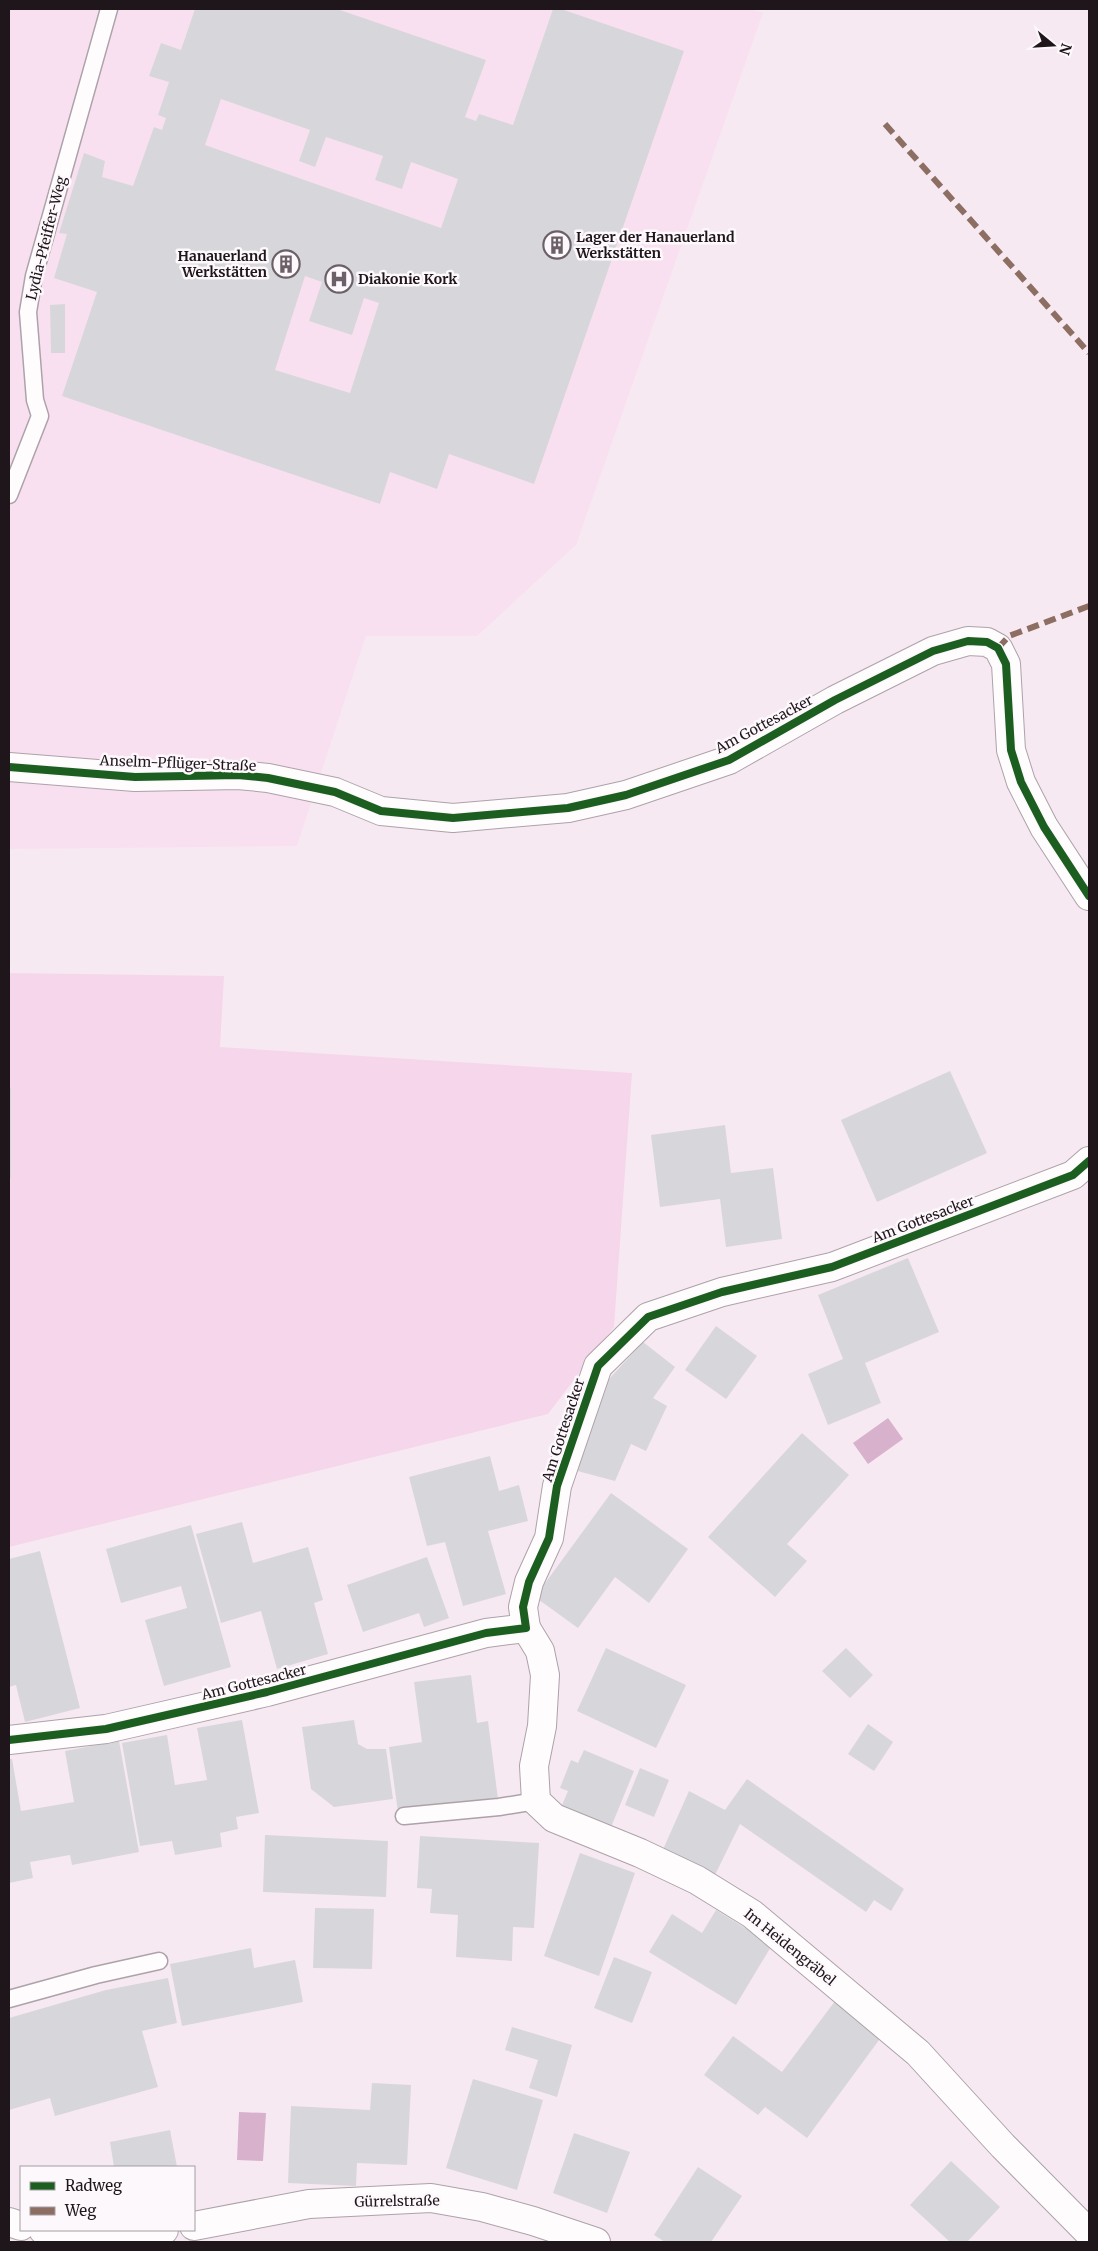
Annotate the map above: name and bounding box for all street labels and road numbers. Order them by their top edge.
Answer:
street label: Lydia-Pfeiffer-Weg [22,174,70,302]
street label: Am Gottesacker [711,691,816,758]
street label: Anselm-Pflüger-Straße [98,751,257,775]
street label: Am Gottesacker [869,1191,976,1247]
street label: Am Gottesacker [538,1376,588,1485]
street label: Am Gottesacker [199,1660,308,1704]
street label: Im Heidengräbel [741,1905,840,1990]
street label: Gürrelstraße [354,2191,440,2211]

